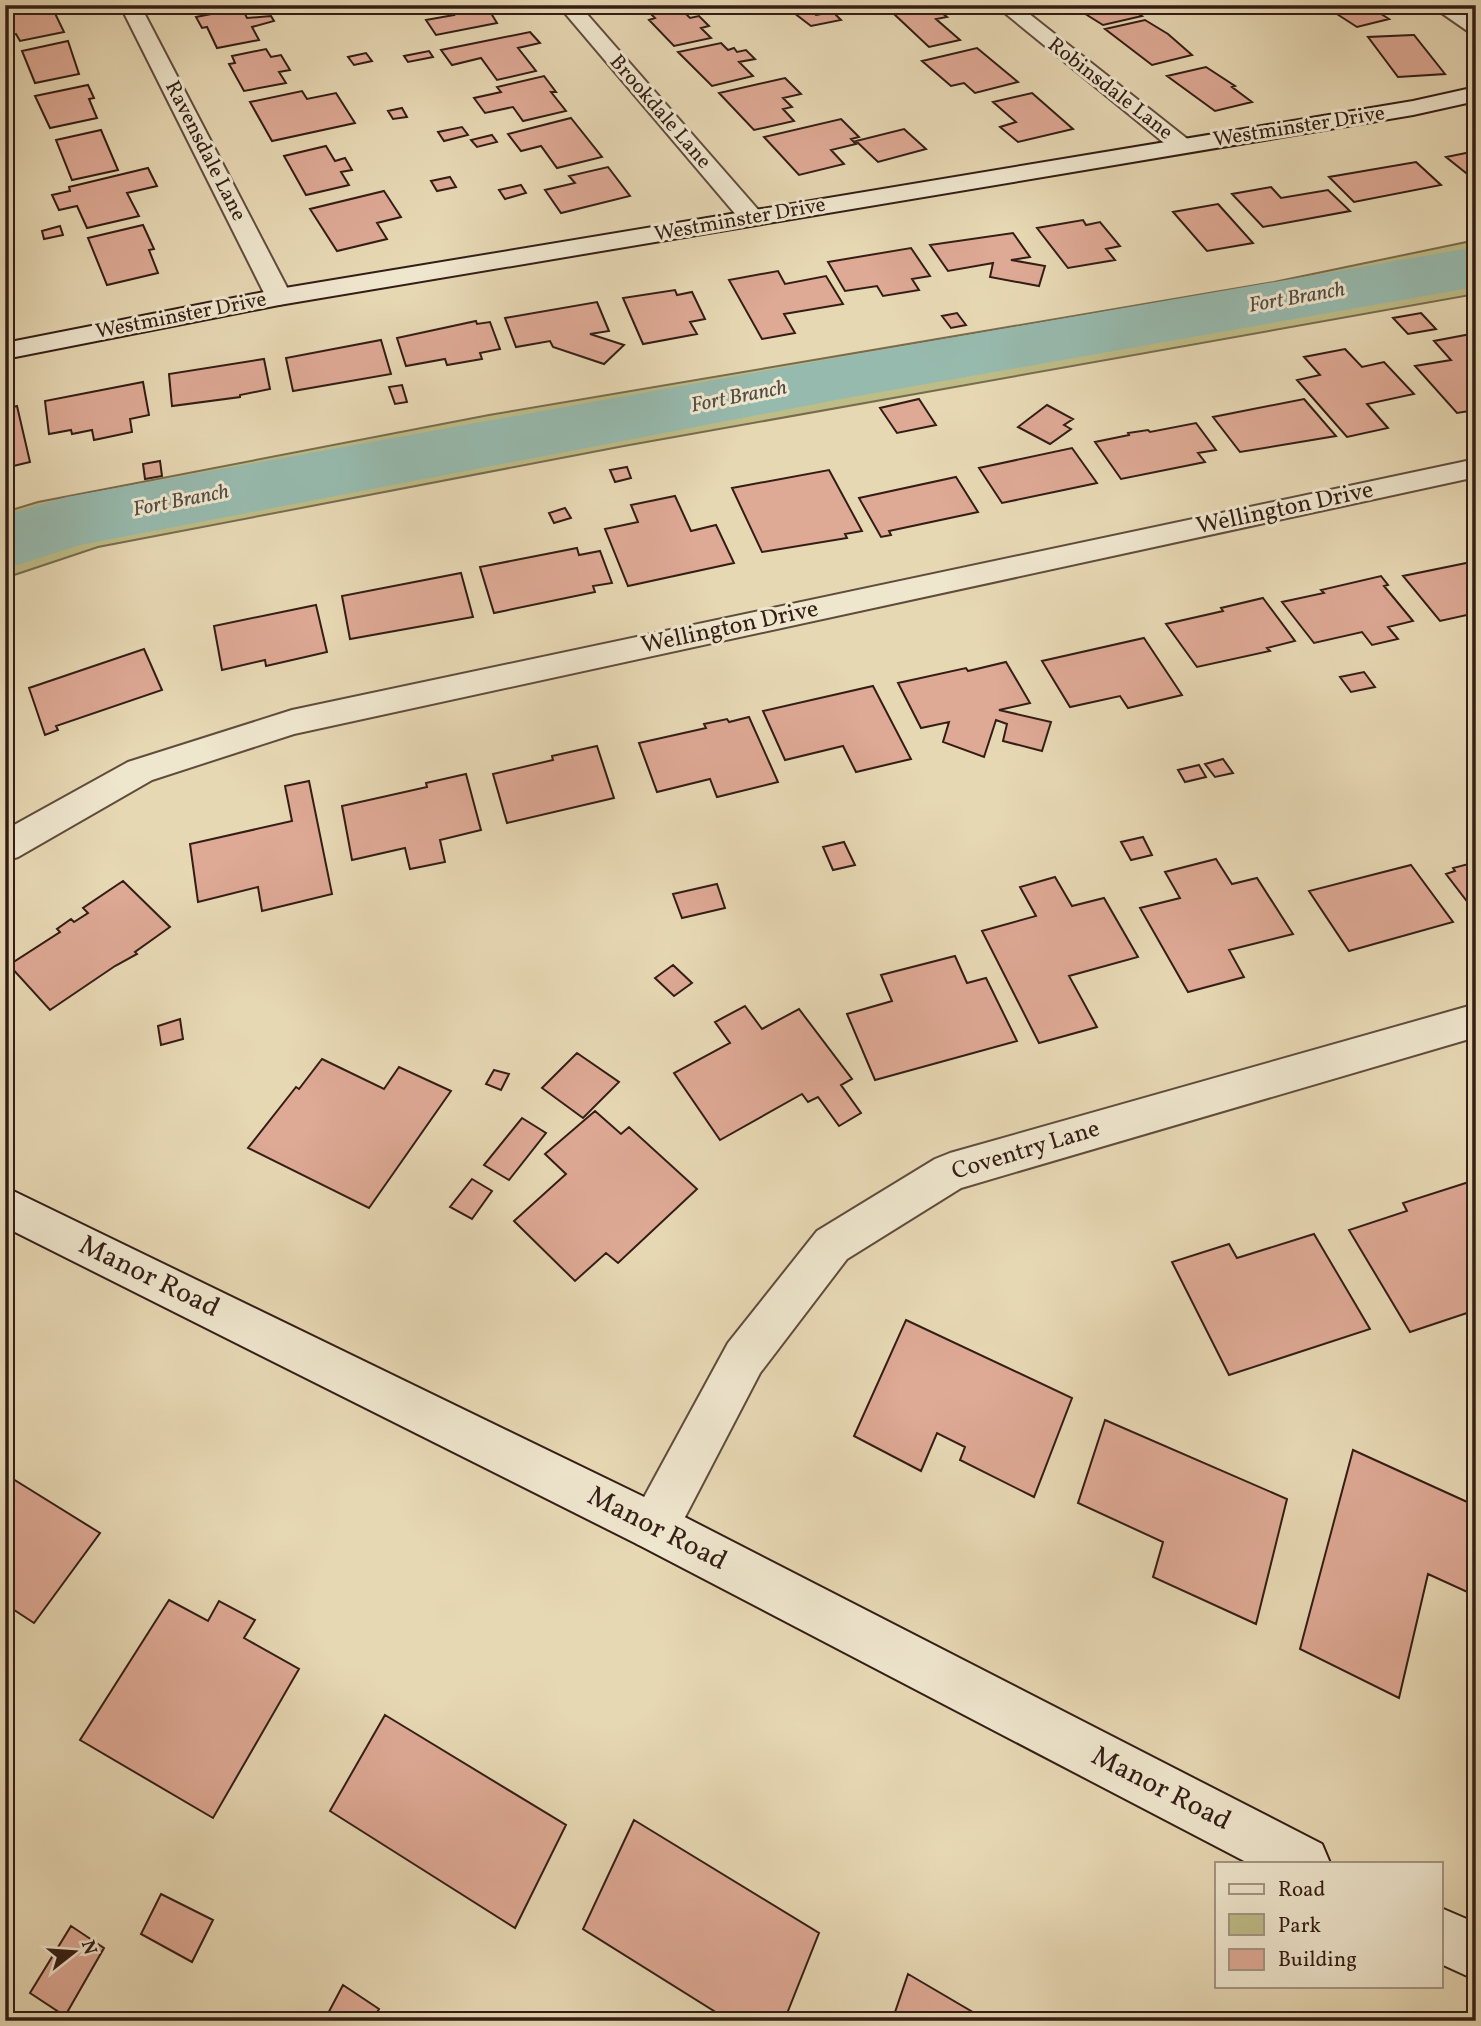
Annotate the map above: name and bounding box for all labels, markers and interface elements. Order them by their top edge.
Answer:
street label: Robinsdale Lane [1041,31,1179,147]
street label: Brookdale Lane [602,49,718,175]
street label: Ravensdale Lane [157,76,253,226]
street label: Westminster Drive [1211,99,1387,155]
street label: Westminster Drive [652,191,828,249]
water label: Fort Branch [1247,275,1347,321]
street label: Westminster Drive [93,285,269,347]
water label: Fort Branch [689,373,789,421]
street label: Wellington Drive [1193,474,1377,544]
water label: Fort Branch [131,477,231,525]
street label: Wellington Drive [638,593,822,663]
street label: Coventry Lane [948,1112,1104,1190]
street label: Manor Road [72,1226,226,1328]
street label: Manor Road [580,1477,734,1581]
street label: Manor Road [1084,1737,1238,1841]
legend [1215,1862,1442,1988]
text: Road [1278,1876,1325,1905]
text: Park [1278,1912,1321,1941]
north arrow [38,1918,108,1988]
text: N [74,1937,103,1958]
text: Building [1278,1946,1357,1975]

